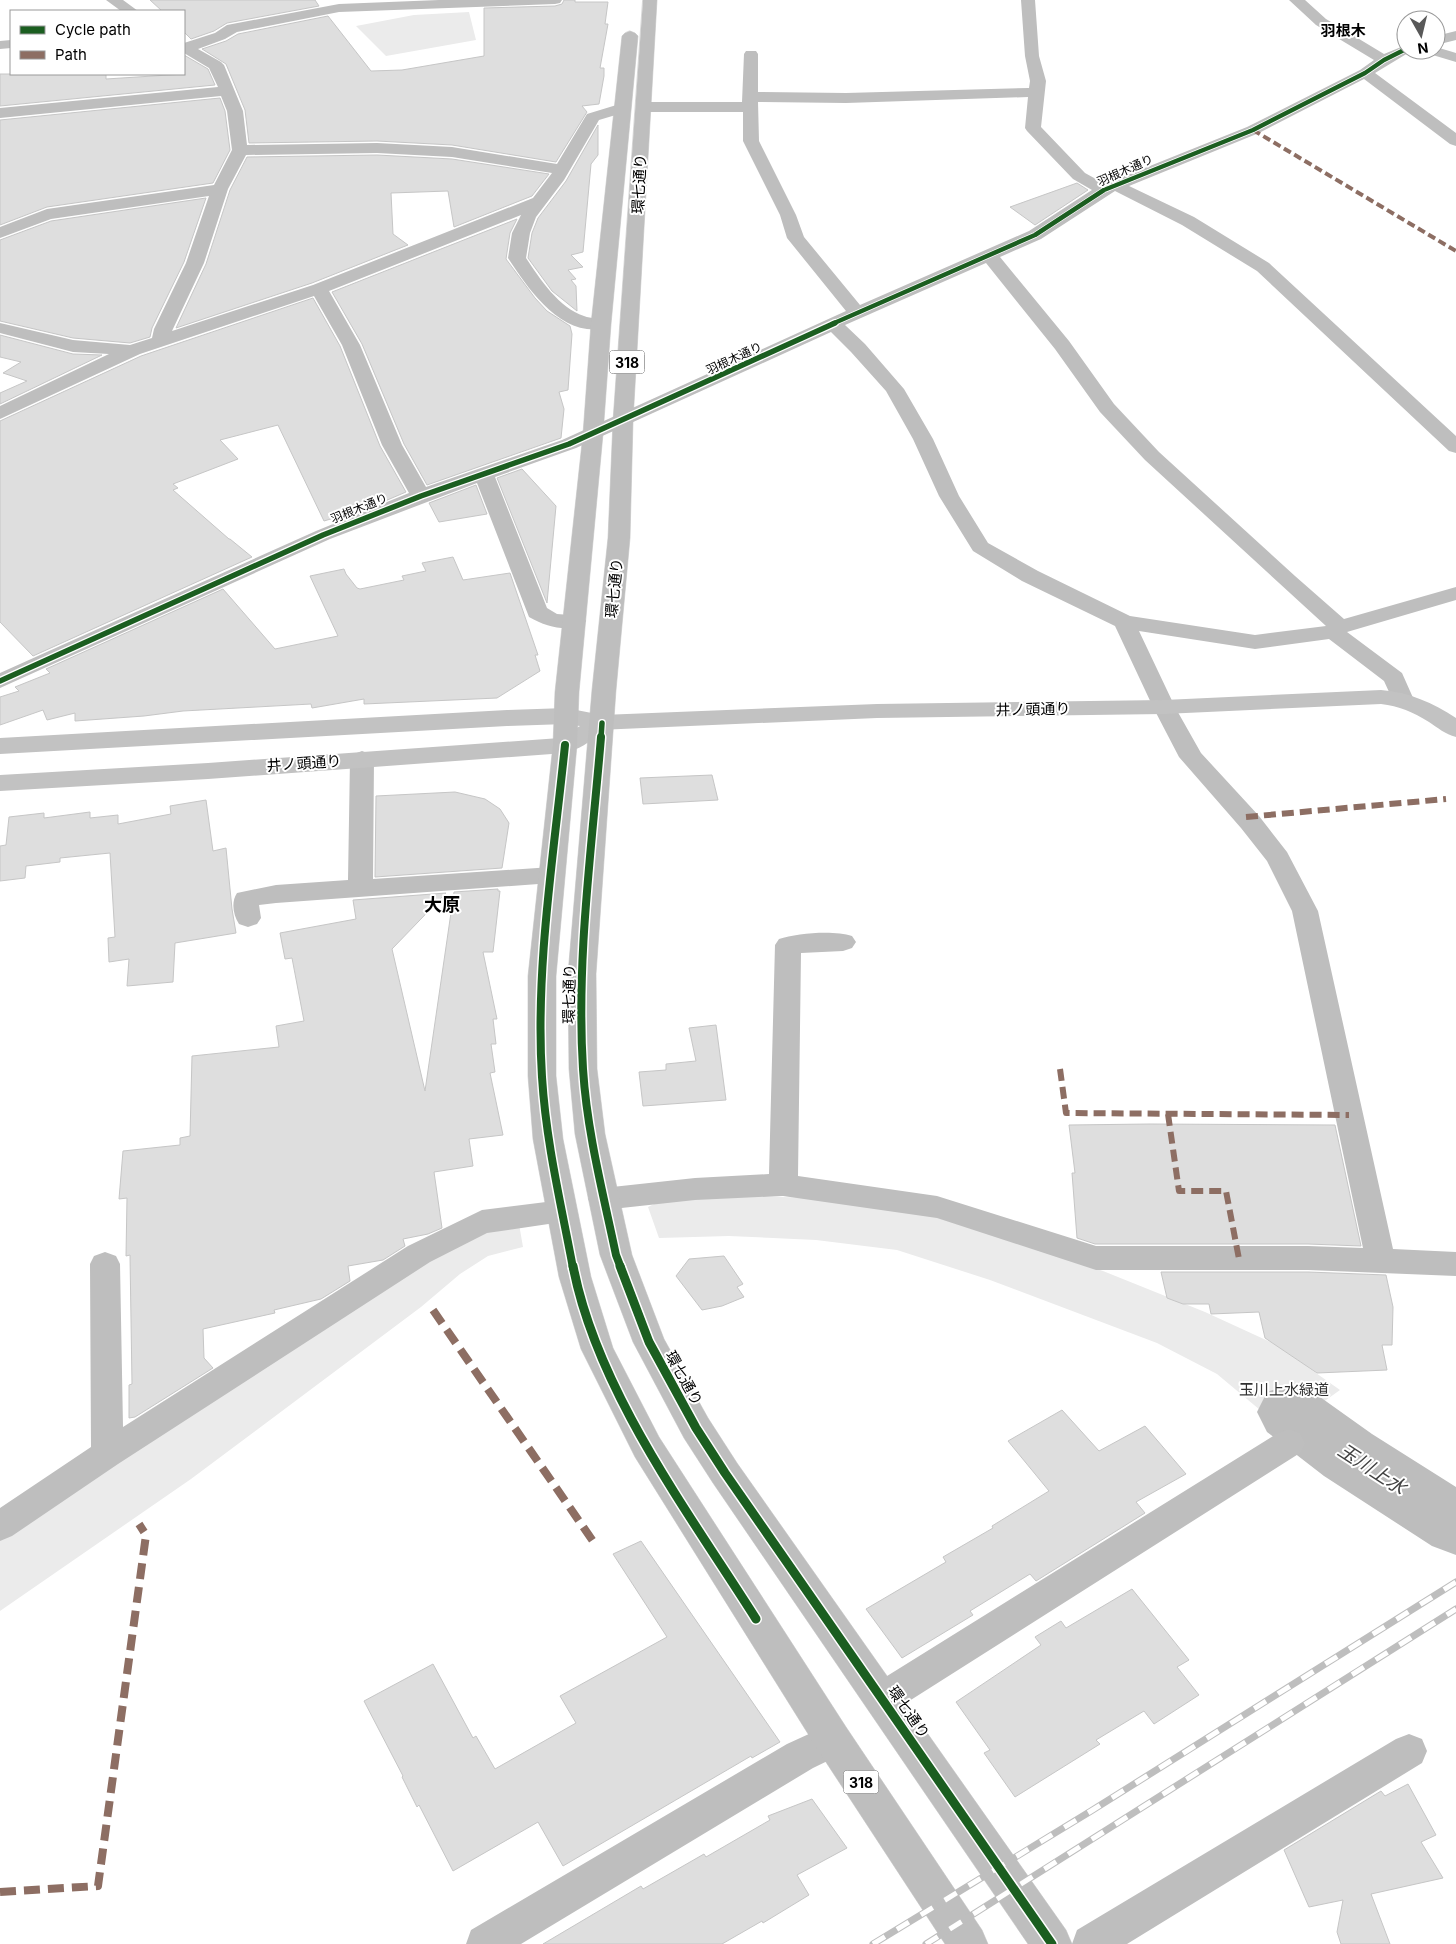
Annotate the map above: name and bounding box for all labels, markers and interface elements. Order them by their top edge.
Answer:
legend [10,10,185,75]
north arrow [1396,10,1446,60]
text: Cycle path [55,20,131,39]
district label: 羽根木 [1320,21,1366,40]
text: N [1416,39,1429,58]
text: Path [55,45,87,64]
street label: 羽根木通り [1095,151,1155,189]
street label: 環七通り [628,154,650,214]
street label: 羽根木通り [704,339,764,377]
road number: 318 [610,351,644,374]
street label: 羽根木通り [328,490,390,526]
street label: 環七通り [601,557,627,619]
street label: 井ノ頭通り [995,699,1071,719]
street label: 井ノ頭通り [266,751,342,775]
district label: 大原 [424,894,460,915]
street label: 環七通り [559,964,579,1024]
street label: 環七通り [661,1347,707,1409]
park label: 玉川上水緑道 [1239,1380,1329,1399]
water label: 玉川上水 [1334,1439,1412,1500]
street label: 環七通り [884,1682,934,1742]
road number: 318 [844,1770,878,1794]

